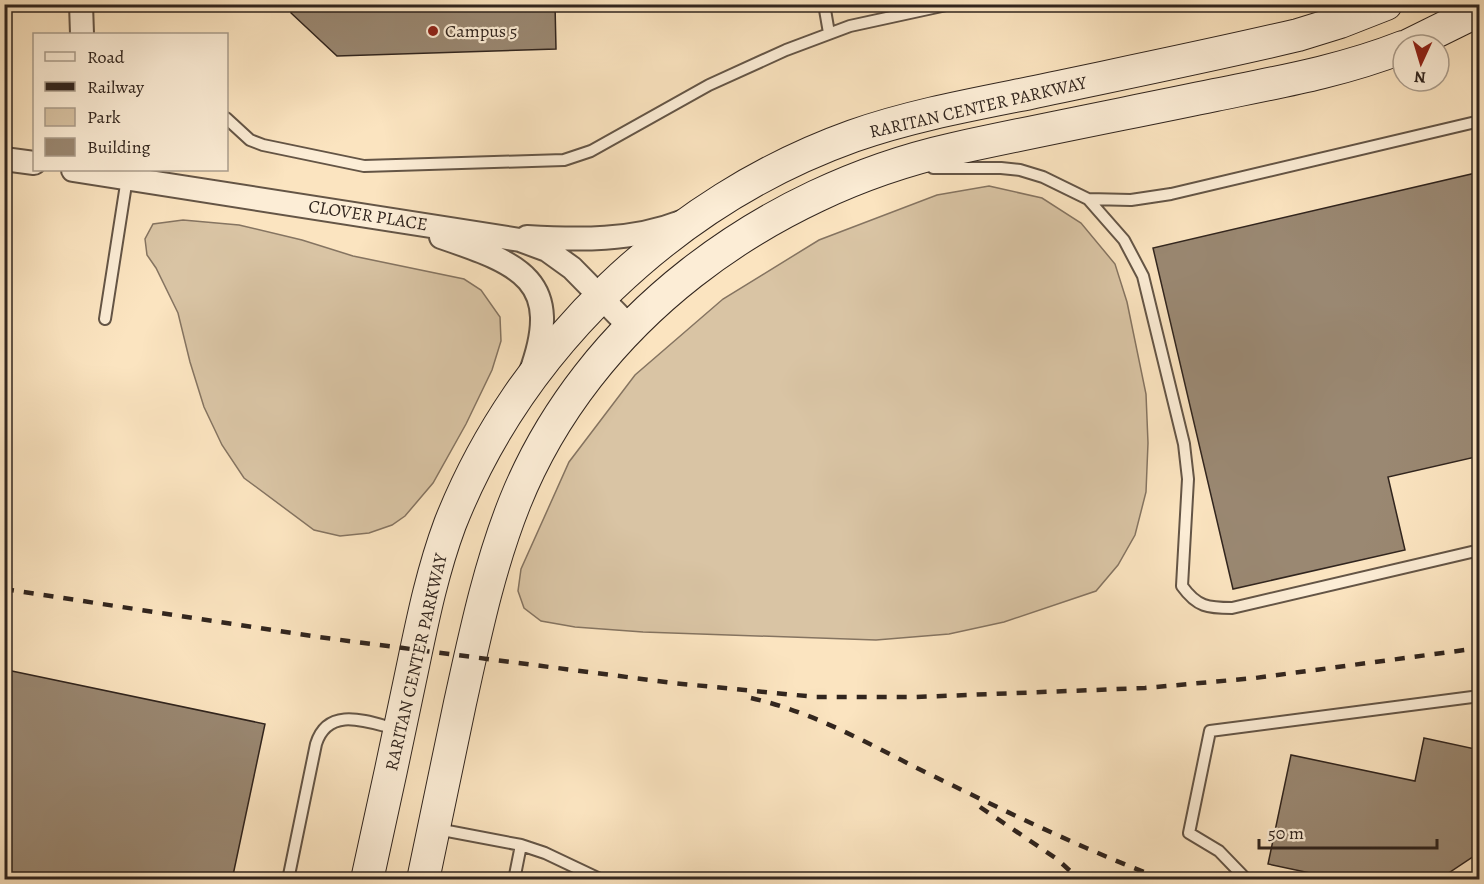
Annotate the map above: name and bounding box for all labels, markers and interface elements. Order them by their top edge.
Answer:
place label: Campus 5 [445,19,517,43]
marker: Campus 5 [426,24,440,38]
legend [33,33,228,171]
north arrow [1391,33,1451,93]
text: Road [87,45,125,69]
text: N [1413,66,1427,88]
street label: RARITAN CENTER PARKWAY [867,70,1090,144]
text: Railway [87,75,145,99]
text: Park [87,105,121,129]
text: Building [87,135,151,159]
street label: CLOVER PLACE [307,194,429,236]
street label: RARITAN CENTER PARKWAY [379,550,453,773]
scale bar [1259,812,1438,850]
text: 50 m [1268,821,1304,845]

